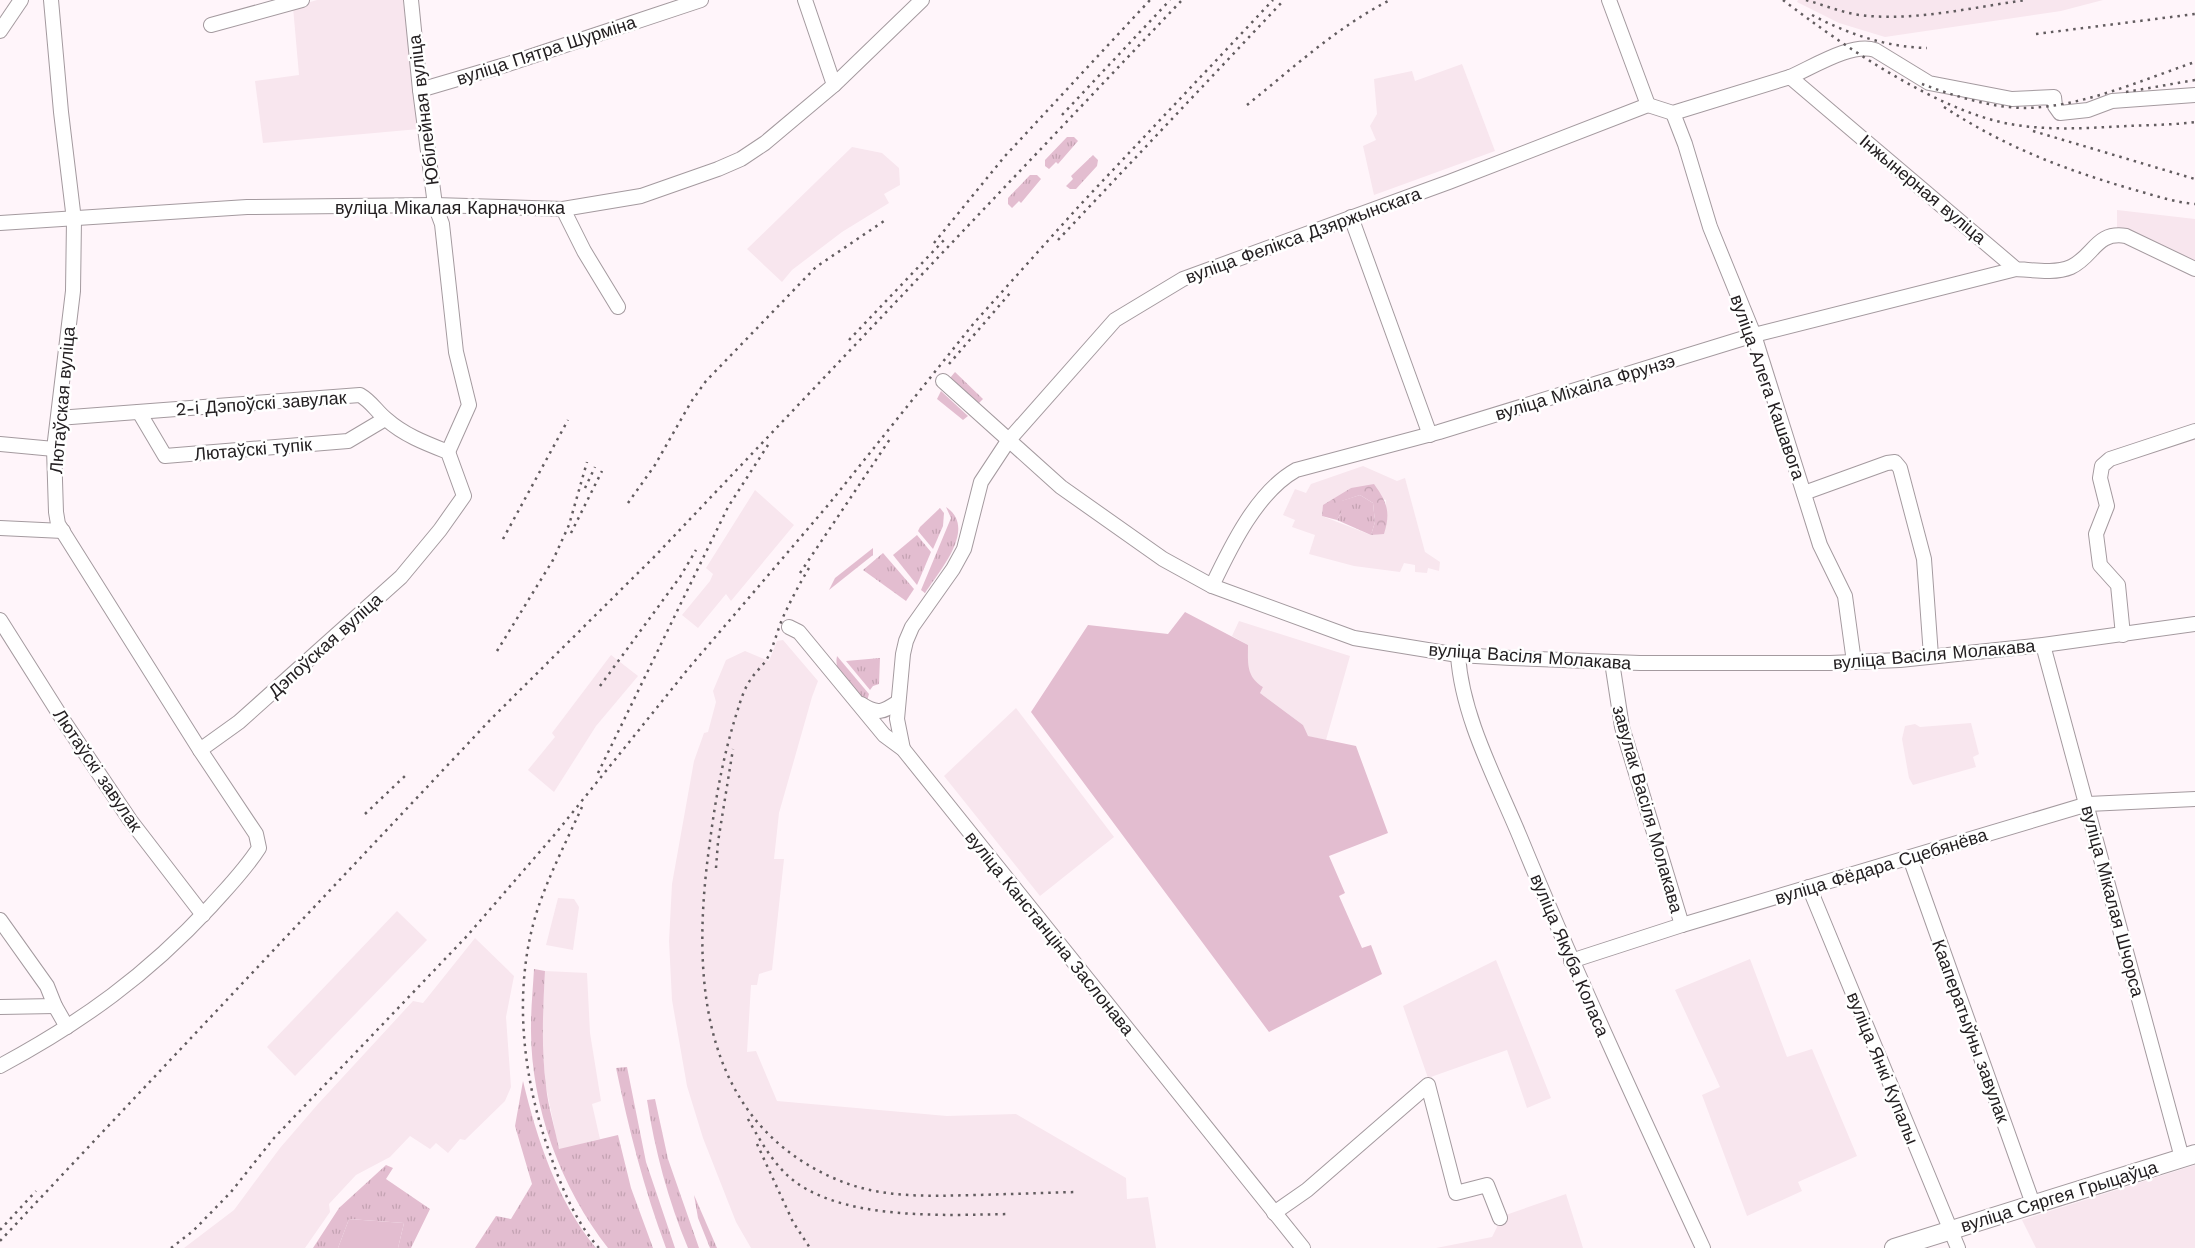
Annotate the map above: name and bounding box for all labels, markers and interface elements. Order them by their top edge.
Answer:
street label: вуліца Пятра Шурміна [454,11,639,89]
street label: Юбілейная вуліца [403,33,443,186]
street label: Інжынерная вуліца [1856,130,1991,249]
street label: вуліца Фелікса Дзяржынскага [1183,182,1424,287]
street label: вуліца Мікалая Карначонка [335,197,566,218]
street label: вуліца Алега Кашавога [1726,292,1810,483]
street label: Лютаўская вуліца [45,325,79,475]
street label: вуліца Міхаіла Фрунзэ [1492,350,1678,424]
street label: 2-і Дэпоўскі завулак [175,387,347,419]
street label: Лютаўскі тупік [193,433,313,465]
street label: Дэпоўская вуліца [264,588,387,702]
street label: вуліца Васіля Молакава [1832,635,2037,673]
street label: вуліца Васіля Молакава [1428,638,1633,674]
street label: завулак Васіля Молакава [1608,703,1688,916]
street label: Лютаўскі завулак [49,705,147,835]
street label: вуліца Мікалая Шчорса [2077,803,2149,1000]
street label: вуліца Фёдара Сцебянёва [1772,823,1991,908]
street label: вуліца Канстанціна Заслонава [961,827,1139,1040]
street label: вуліца Якуба Коласа [1526,870,1614,1040]
street label: Кааператыўны завулак [1928,936,2014,1126]
street label: вуліца Янкі Купалы [1843,989,1923,1147]
street label: вуліца Сяргея Грыцаўца [1958,1156,2161,1236]

